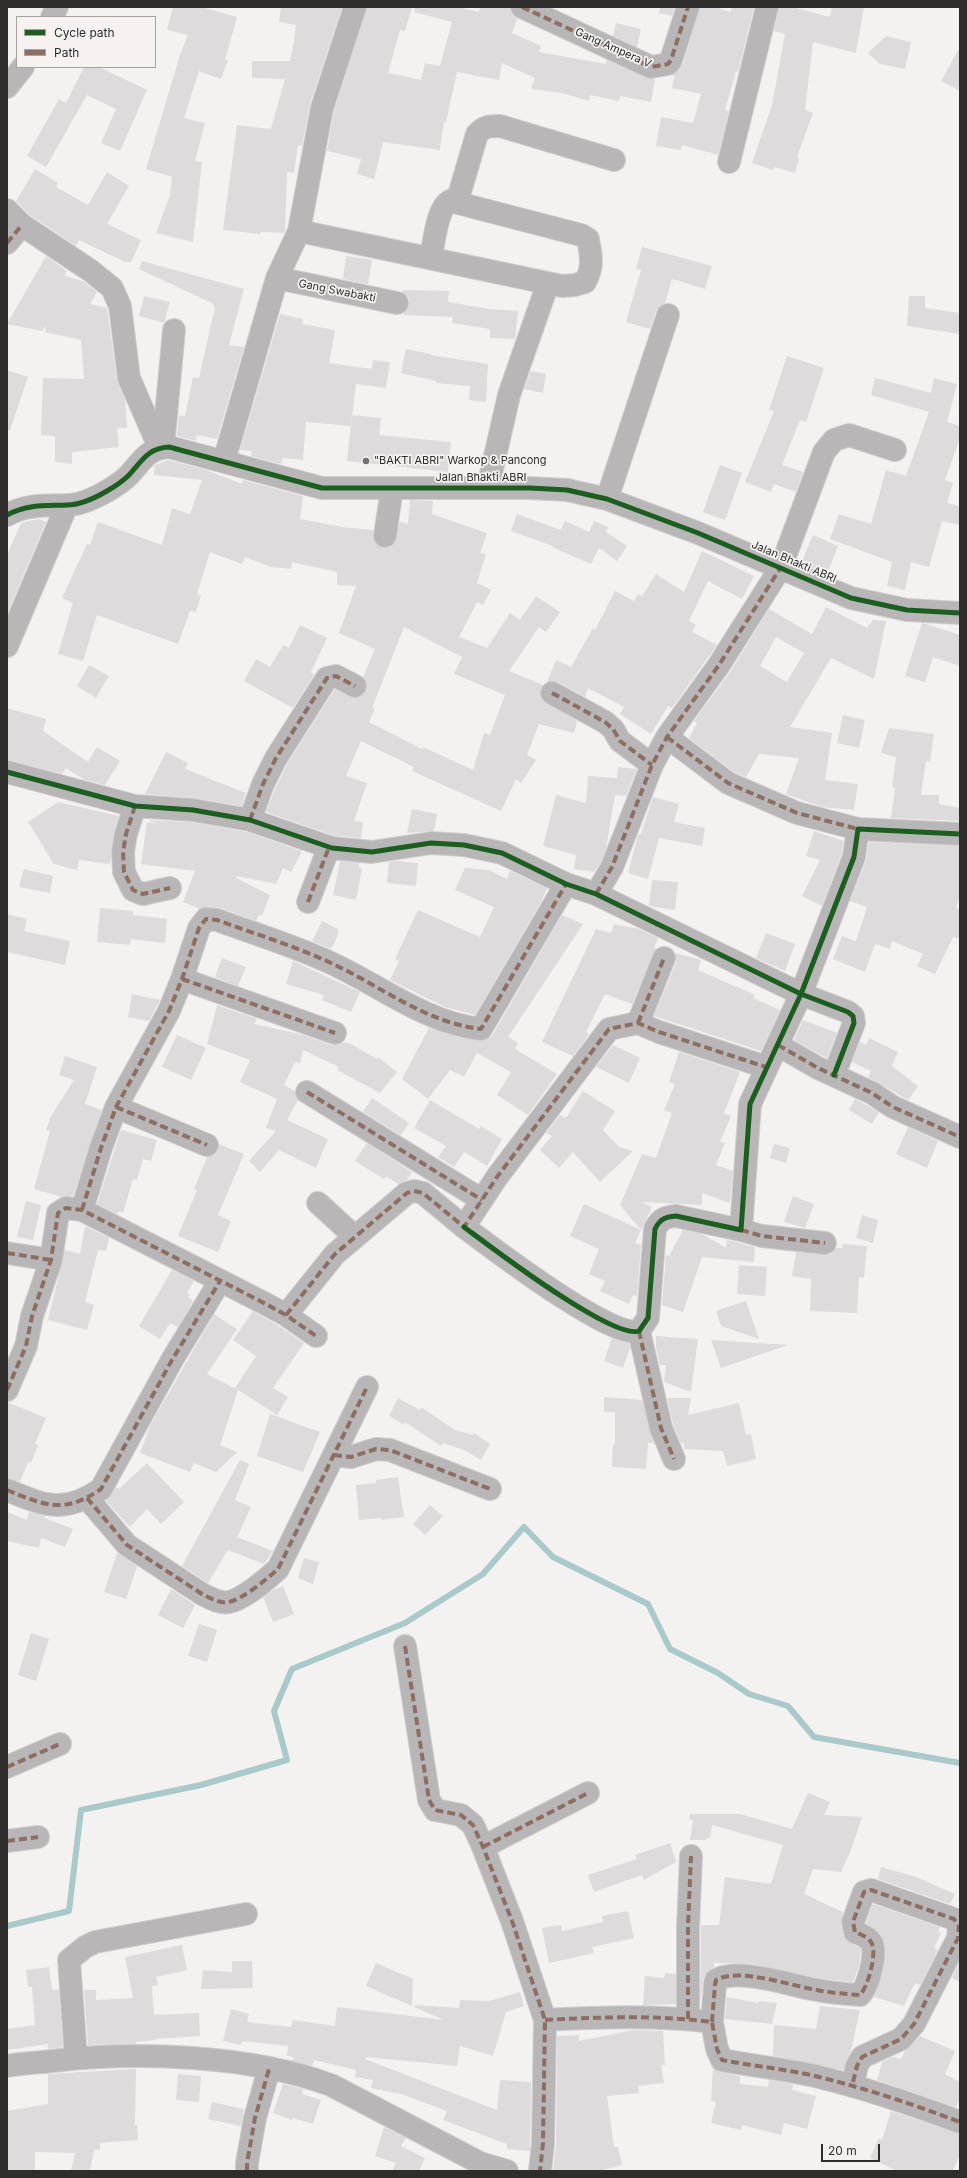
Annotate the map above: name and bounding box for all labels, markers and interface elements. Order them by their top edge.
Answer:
legend [16,16,156,68]
text: Cycle path [54,25,115,40]
street label: Gang Ampera V [573,25,653,71]
text: Path [54,45,79,60]
street label: Gang Swabakti [297,277,377,305]
place label: "BAKTI ABRI" Warkop & Pancong [374,454,546,468]
marker: "BAKTI ABRI" Warkop & Pancong [361,456,371,466]
street label: Jalan Bhakti ABRI [436,471,526,485]
street label: Jalan Bhakti ABRI [750,538,838,586]
scale bar [823,2136,882,2162]
text: 20 m [828,2143,857,2158]

